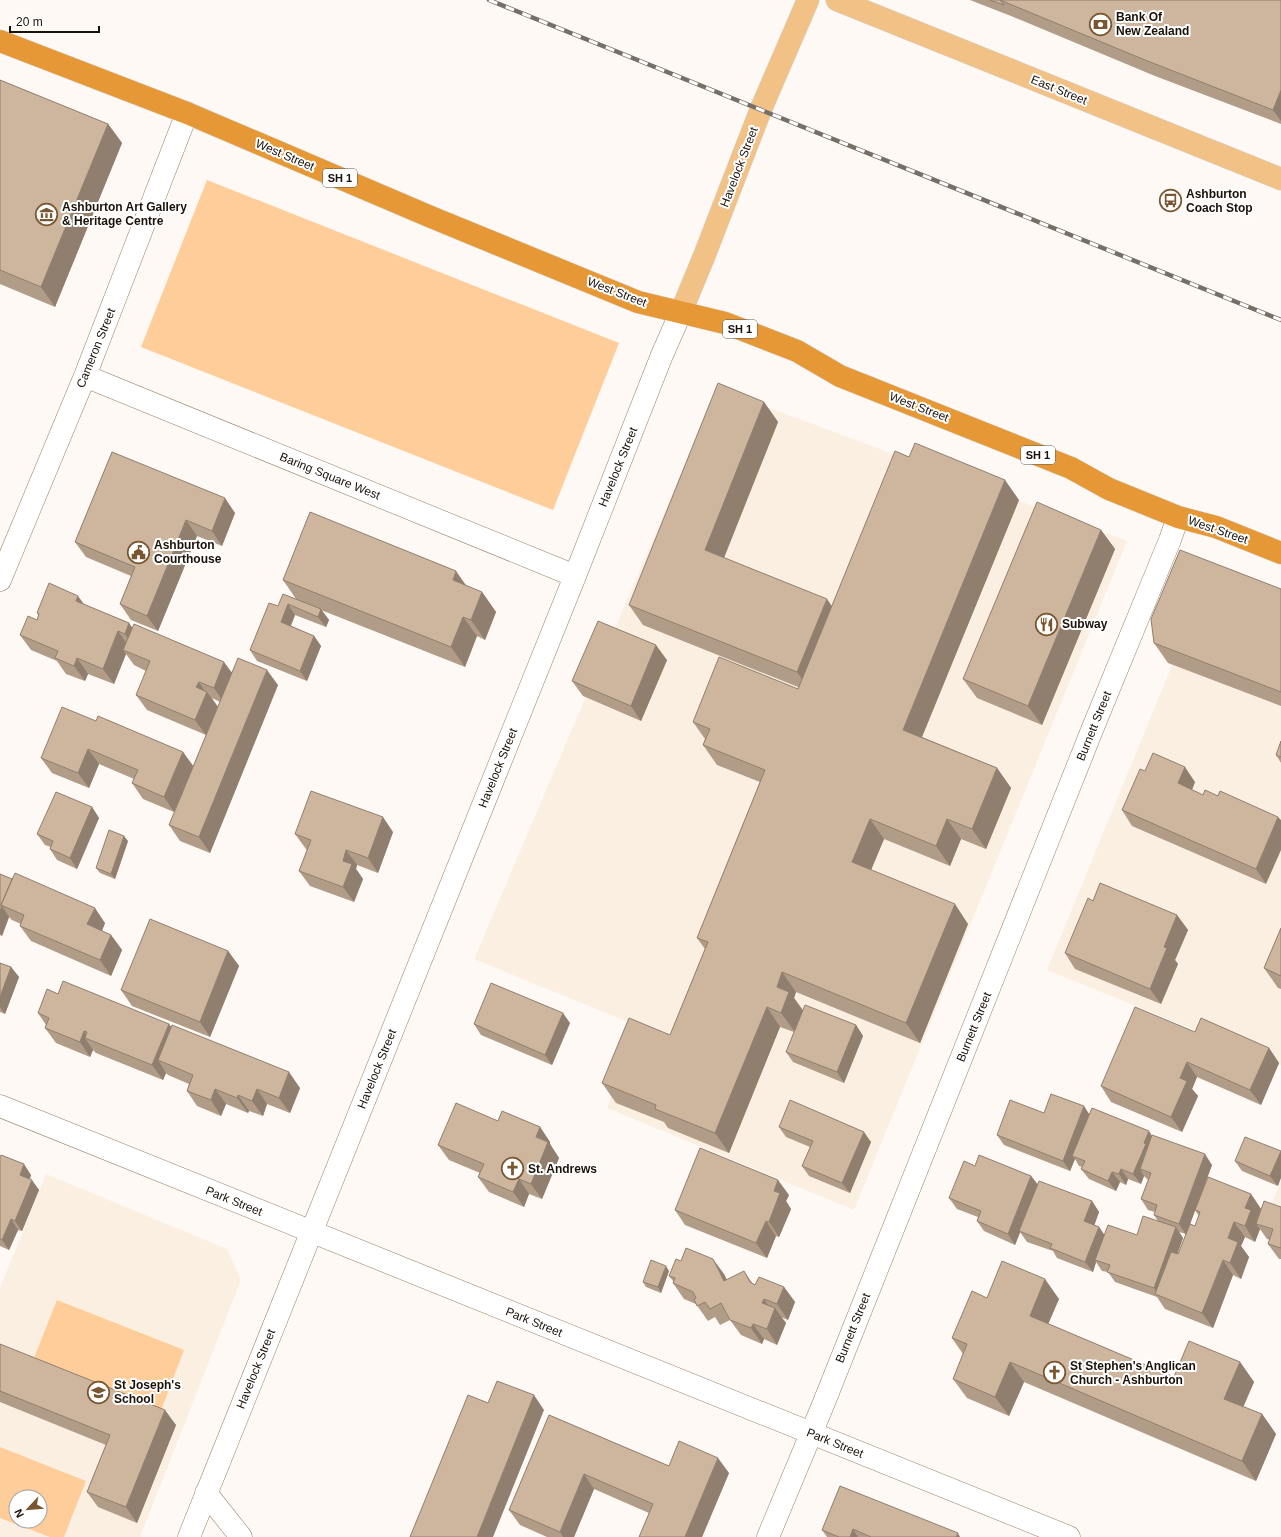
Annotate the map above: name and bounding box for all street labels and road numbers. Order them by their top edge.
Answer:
street label: East Street [1029,72,1090,108]
street label: Havelock Street [717,124,761,209]
street label: West Street [254,136,317,174]
road number: SH 1 [323,169,357,187]
street label: West Street [585,274,649,310]
street label: Cameron Street [74,305,119,390]
road number: SH 1 [723,320,757,338]
street label: West Street [887,389,951,425]
street label: Havelock Street [596,424,641,509]
road number: SH 1 [1021,446,1055,464]
street label: Baring Square West [278,449,383,503]
street label: West Street [1186,513,1250,547]
street label: Burnett Street [1074,688,1115,763]
street label: Havelock Street [476,725,521,810]
street label: Burnett Street [954,989,995,1064]
street label: Havelock Street [355,1026,400,1111]
street label: Park Street [204,1183,265,1219]
street label: Burnett Street [833,1290,874,1365]
street label: Park Street [504,1304,565,1340]
street label: Havelock Street [234,1326,279,1411]
street label: Park Street [805,1425,866,1461]

